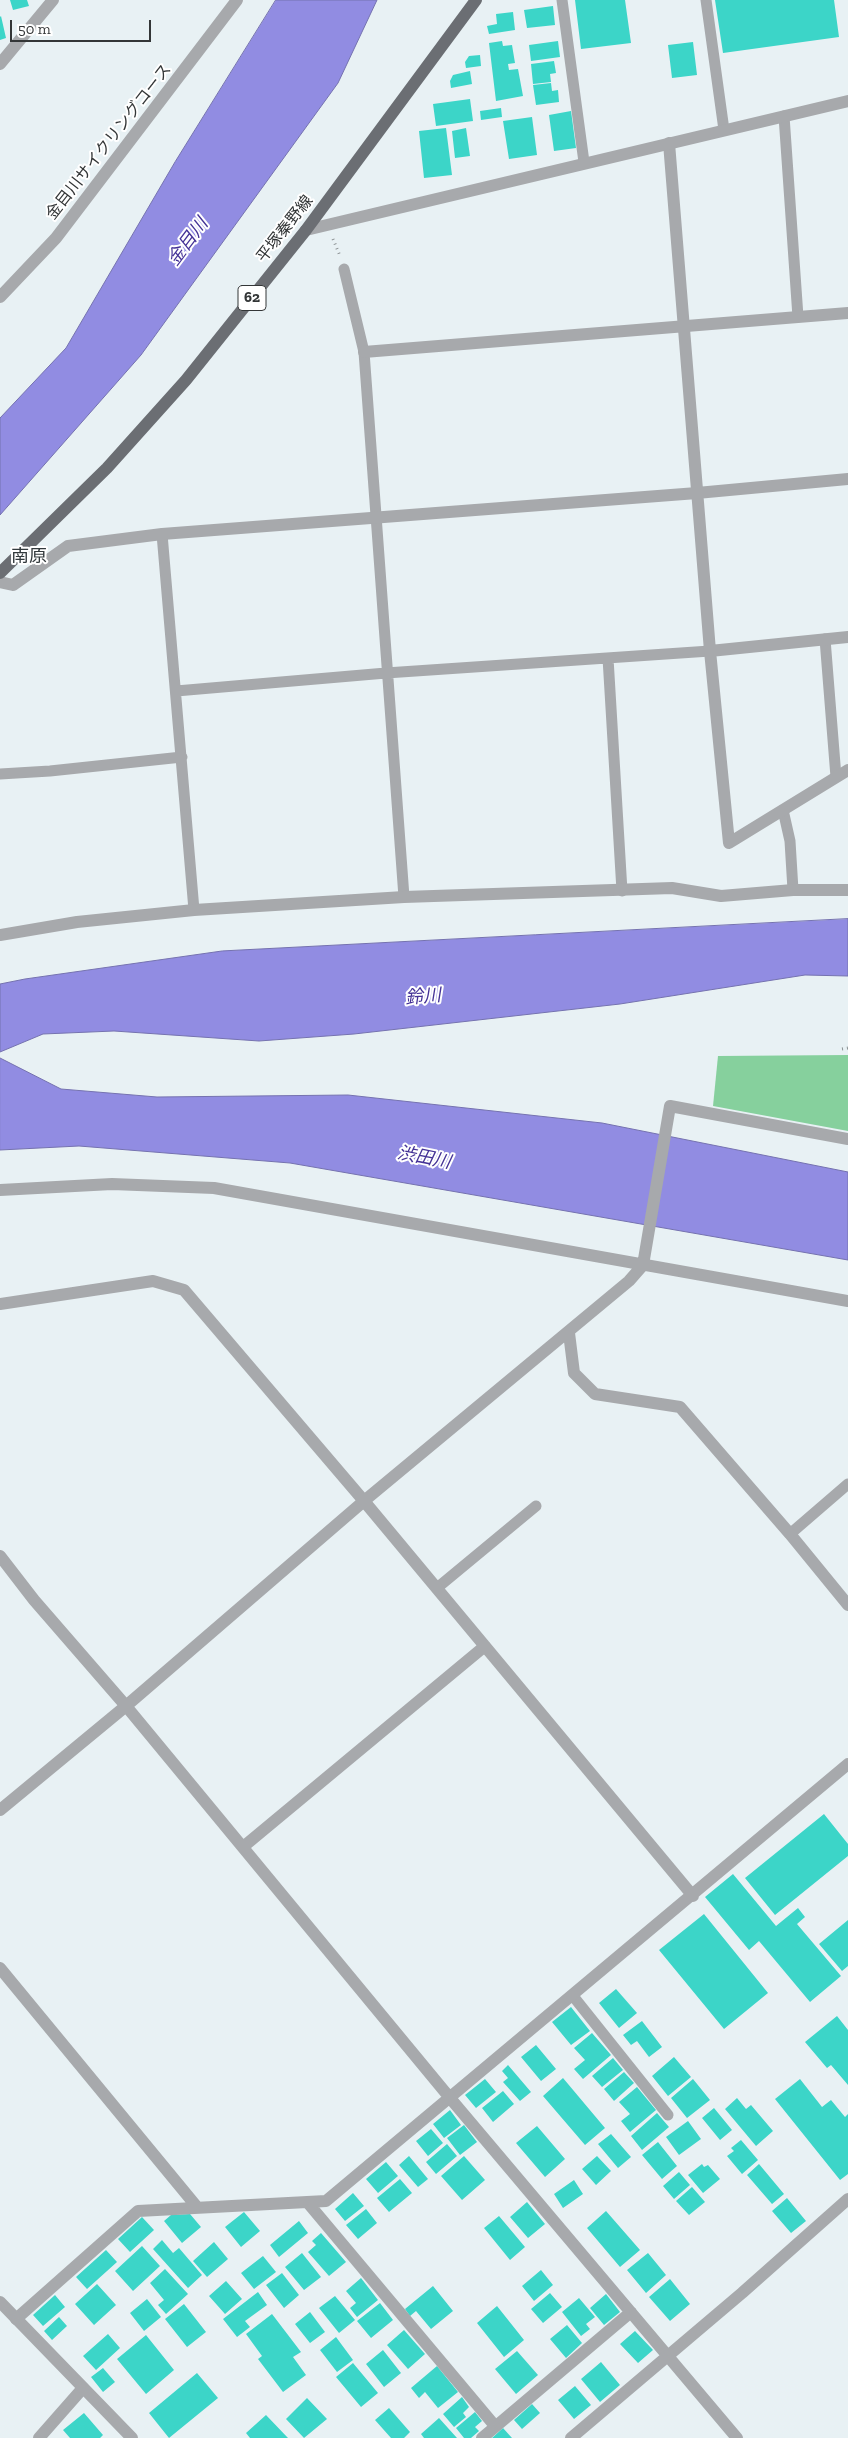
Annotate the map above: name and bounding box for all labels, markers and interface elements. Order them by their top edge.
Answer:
scale bar [12,10,154,42]
text: 50 m [18,20,51,38]
street label: 金目川サイクリングコース [42,60,176,224]
street label: 平塚秦野線 [253,192,317,266]
water label: 金目川 [163,214,213,270]
road number: 62 [238,286,266,310]
district label: 南原 [11,546,47,568]
water label: 鈴川 [404,985,442,1009]
water label: 渋田川 [395,1142,453,1174]

